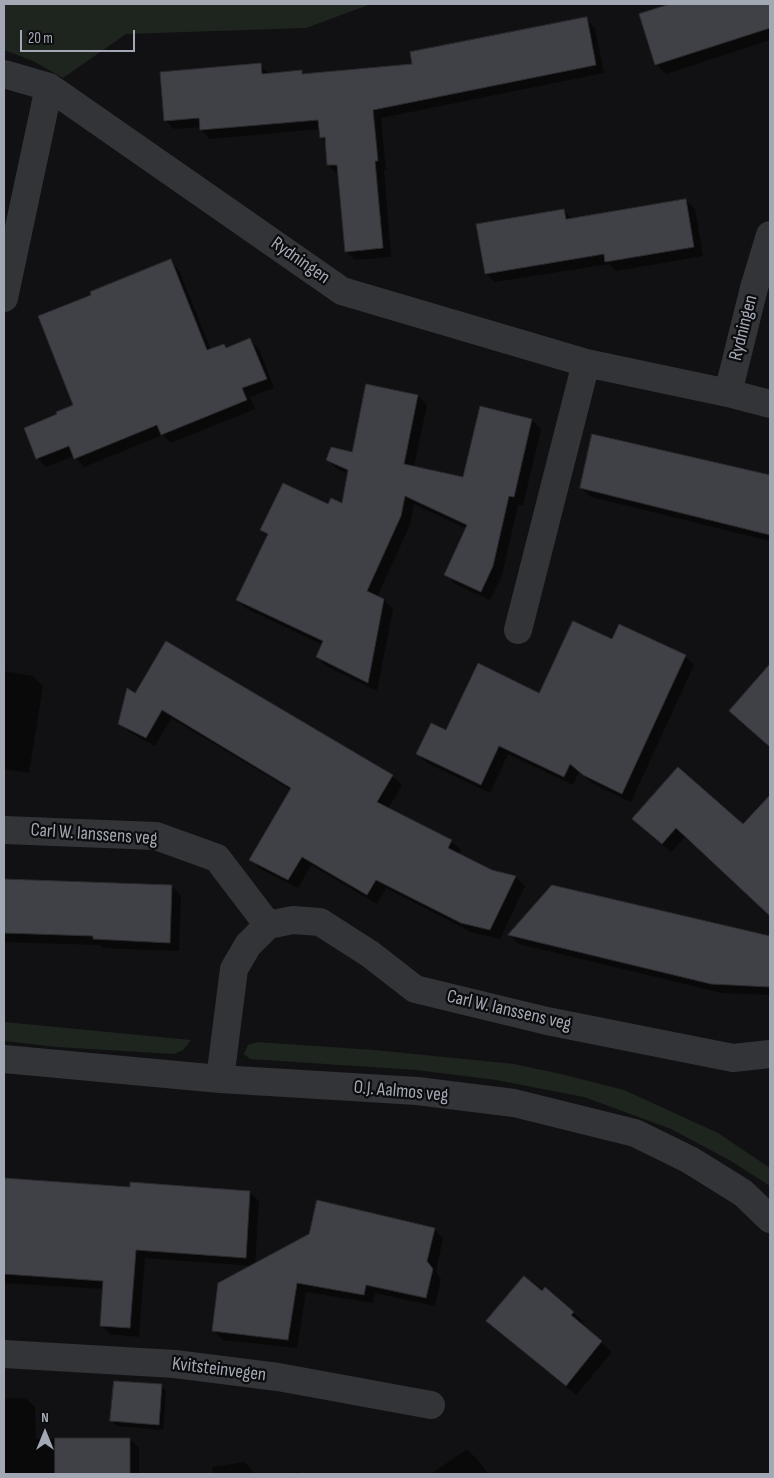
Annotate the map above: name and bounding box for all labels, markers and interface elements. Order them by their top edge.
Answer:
scale bar [22,20,138,52]
text: 20 m [28,29,53,48]
street label: Rydningen [266,233,334,289]
street label: Rydningen [725,293,763,363]
street label: Carl W. Ianssens veg [30,819,158,851]
street label: Carl W. Ianssens veg [445,986,573,1036]
street label: O.J. Aalmos veg [353,1077,449,1107]
street label: Kvitsteinvegen [171,1353,267,1387]
north arrow [20,1408,70,1458]
text: N [41,1409,49,1426]

